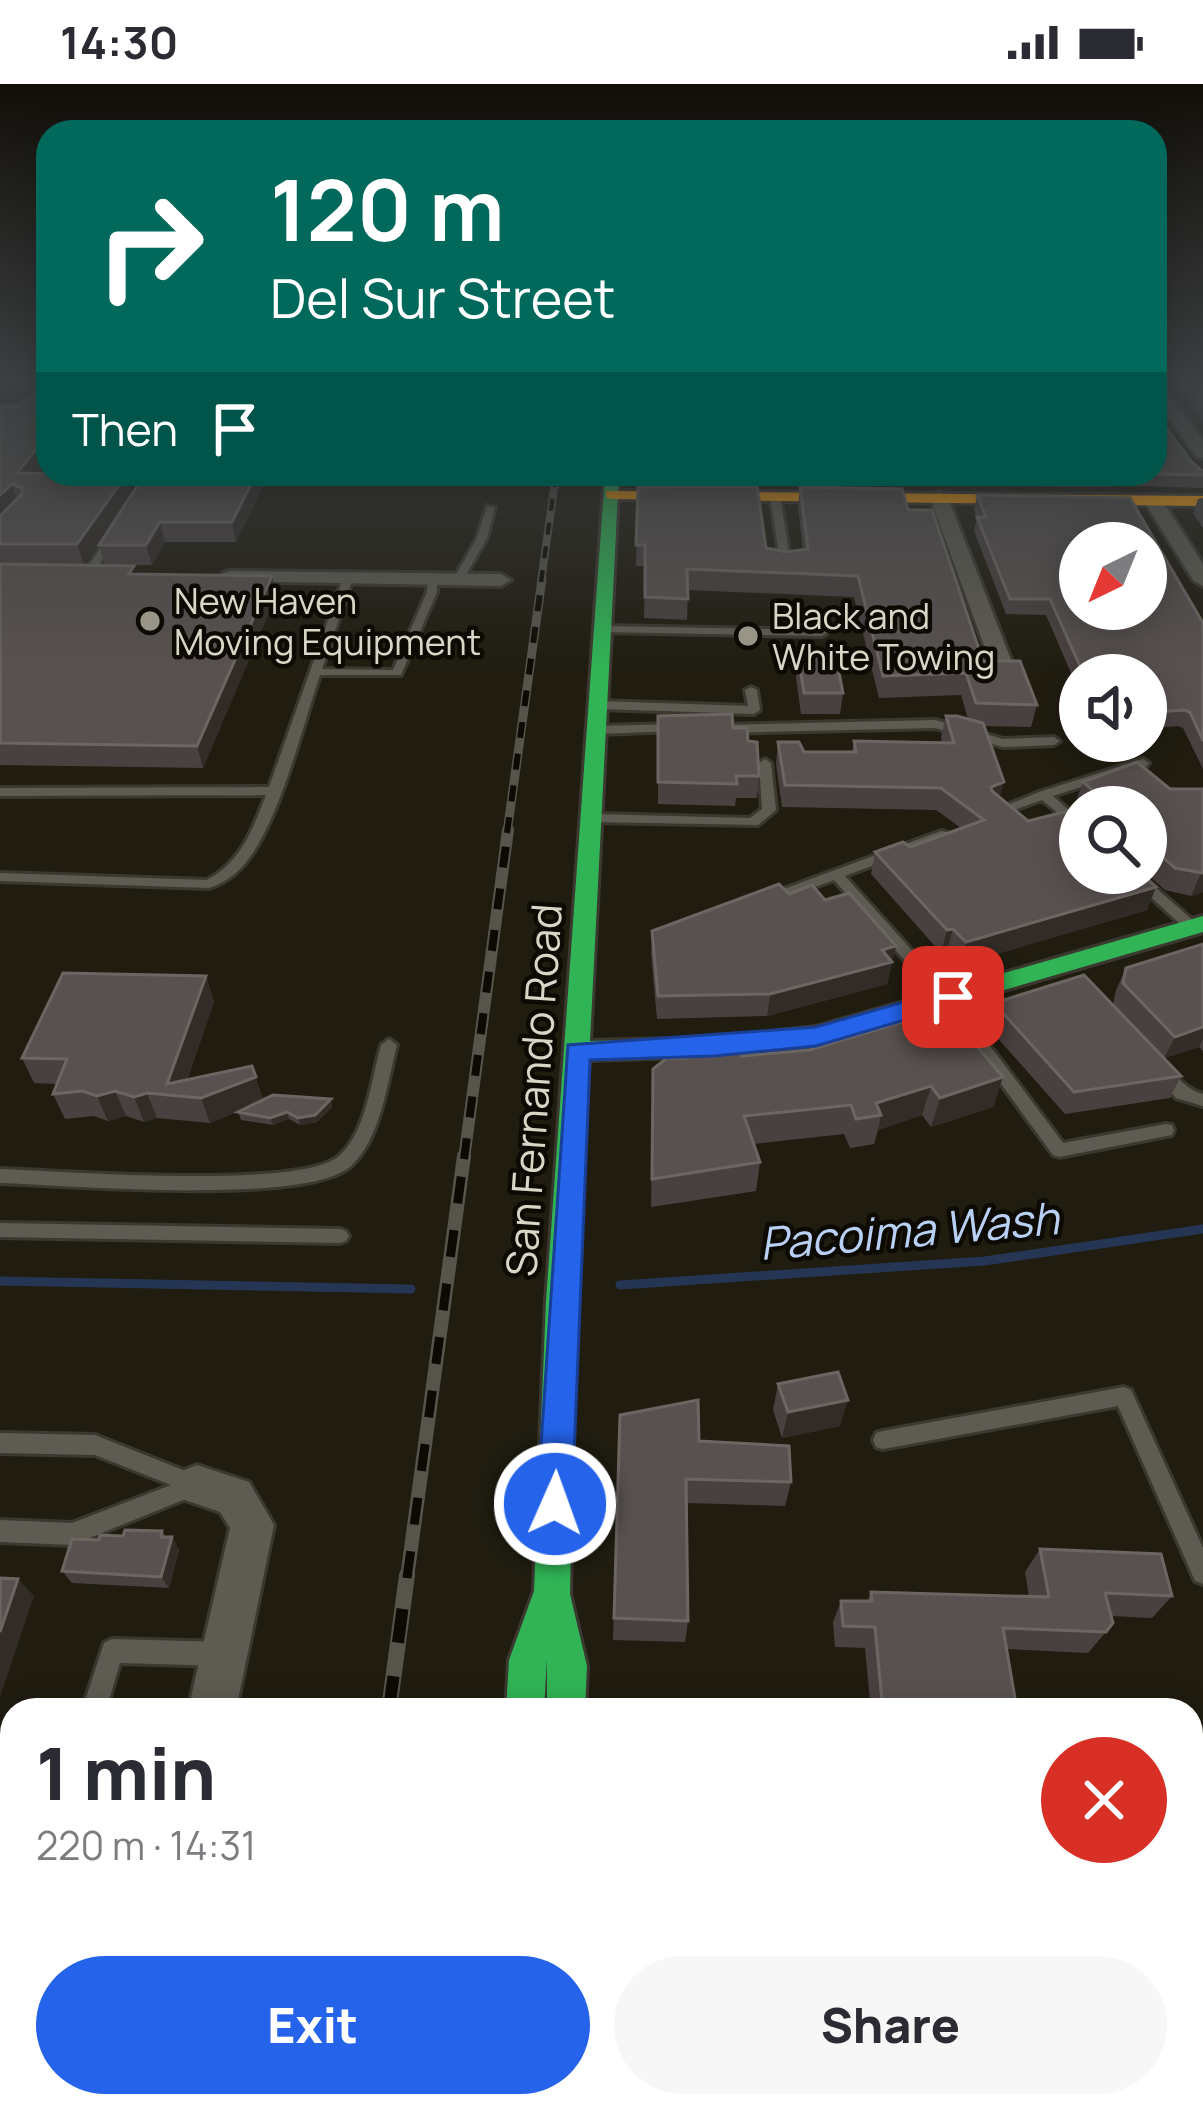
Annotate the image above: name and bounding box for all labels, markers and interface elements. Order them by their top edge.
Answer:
text: 14:30 [60,11,178,73]
text: 120 m [270,151,504,266]
icon: right [72,168,228,324]
text: Del Sur Street [270,260,615,334]
icon: arrive [202,396,268,462]
text: Then [72,398,178,460]
north arrow [1059,522,1167,630]
map controls [1059,522,1167,894]
place label: New Haven Moving Equipment [174,576,481,666]
place label: Black and White Towing [772,591,995,681]
marker: New Haven Moving Equipment [137,608,163,634]
marker: Black and White Towing [735,623,761,649]
button: sound [1059,654,1167,762]
button: search [1059,786,1167,894]
street label: San Fernando Road [491,902,575,1278]
pin [902,946,1004,1048]
icon: arrive [920,964,986,1030]
water label: Pacoima Wash [757,1186,1062,1274]
position arrow [492,1441,618,1567]
text: 1 min [36,1723,216,1822]
button: close [1041,1737,1167,1863]
text: 220 m · 14:31 [36,1818,256,1872]
button: Exit [36,1956,590,2094]
button: Share [614,1956,1167,2094]

